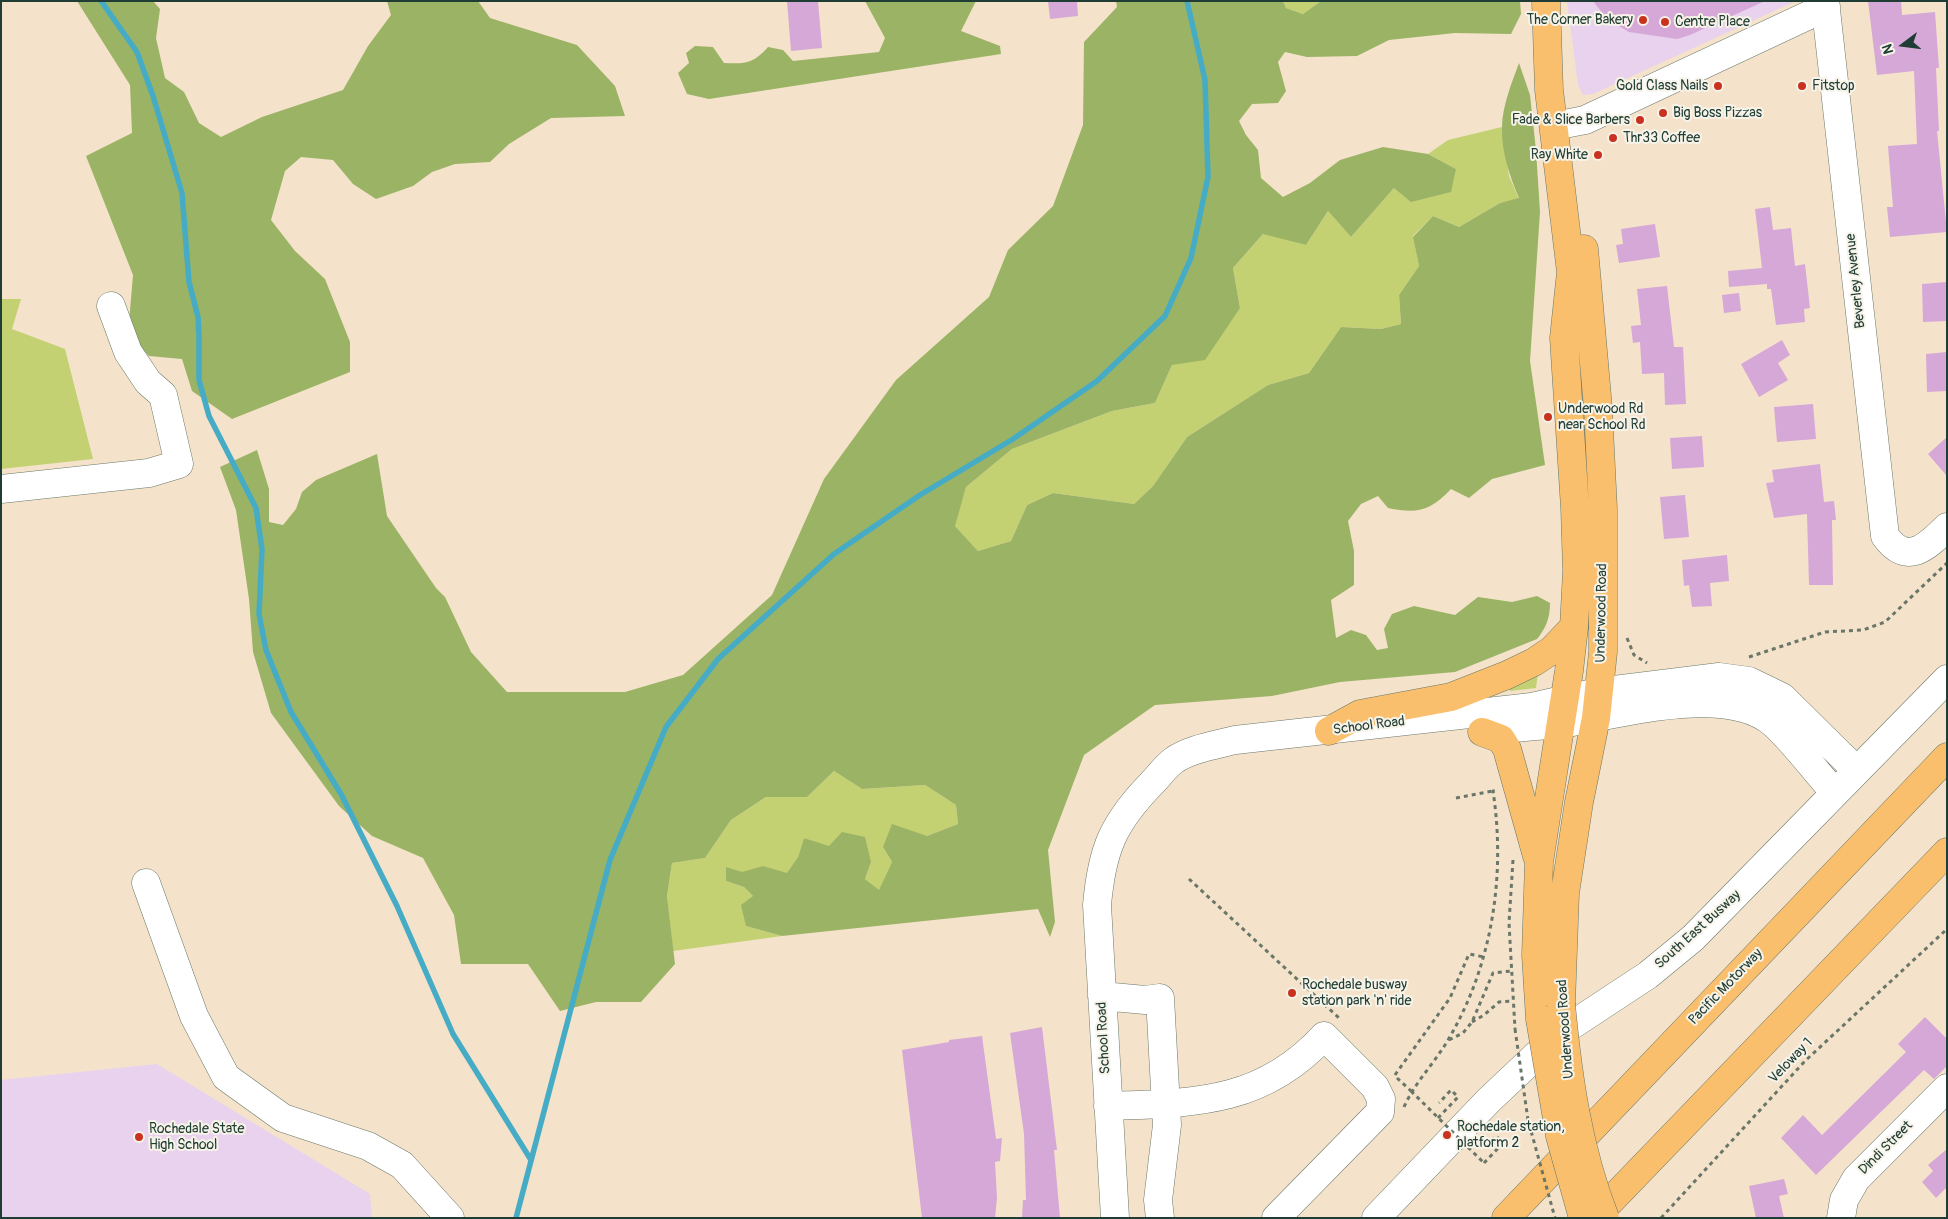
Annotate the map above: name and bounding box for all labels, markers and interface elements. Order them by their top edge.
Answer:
place label: The Corner Bakery [1527,12,1633,28]
marker: The Corner Bakery [1637,14,1649,26]
place label: Centre Place [1675,14,1750,30]
marker: Centre Place [1659,16,1671,28]
north arrow [1878,20,1928,70]
text: N [1879,42,1897,56]
place label: Gold Class Nails [1616,78,1708,94]
place label: Fitstop [1812,78,1855,94]
marker: Gold Class Nails [1712,80,1724,92]
marker: Fitstop [1796,80,1808,92]
place label: Big Boss Pizzas [1673,105,1762,121]
marker: Big Boss Pizzas [1657,107,1669,119]
place label: Fade & Slice Barbers [1512,112,1630,128]
marker: Fade & Slice Barbers [1634,114,1646,126]
place label: Thr33 Coffee [1623,130,1700,146]
marker: Thr33 Coffee [1607,132,1619,144]
place label: Ray White [1531,147,1588,163]
marker: Ray White [1592,149,1604,161]
street label: Beverley Avenue [1843,233,1869,329]
place label: Underwood Rd near School Rd [1558,401,1646,434]
marker: Underwood Rd near School Rd [1542,411,1554,423]
street label: Underwood Road [1593,563,1611,663]
street label: School Road [1332,713,1406,739]
street label: South East Busway [1652,887,1744,973]
street label: Pacific Motorway [1685,945,1767,1029]
place label: Rochedale busway station park 'n' ride [1302,977,1411,1010]
street label: Underwood Road [1554,979,1578,1079]
marker: Rochedale busway station park 'n' ride [1286,987,1298,999]
street label: School Road [1094,1001,1114,1075]
street label: Veloway 1 [1765,1035,1817,1087]
street label: Dindi Street [1856,1118,1916,1178]
place label: Rochedale station, platform 2 [1457,1119,1565,1152]
place label: Rochedale State High School [149,1121,244,1154]
marker: Rochedale station, platform 2 [1441,1129,1453,1141]
marker: Rochedale State High School [133,1131,145,1143]

